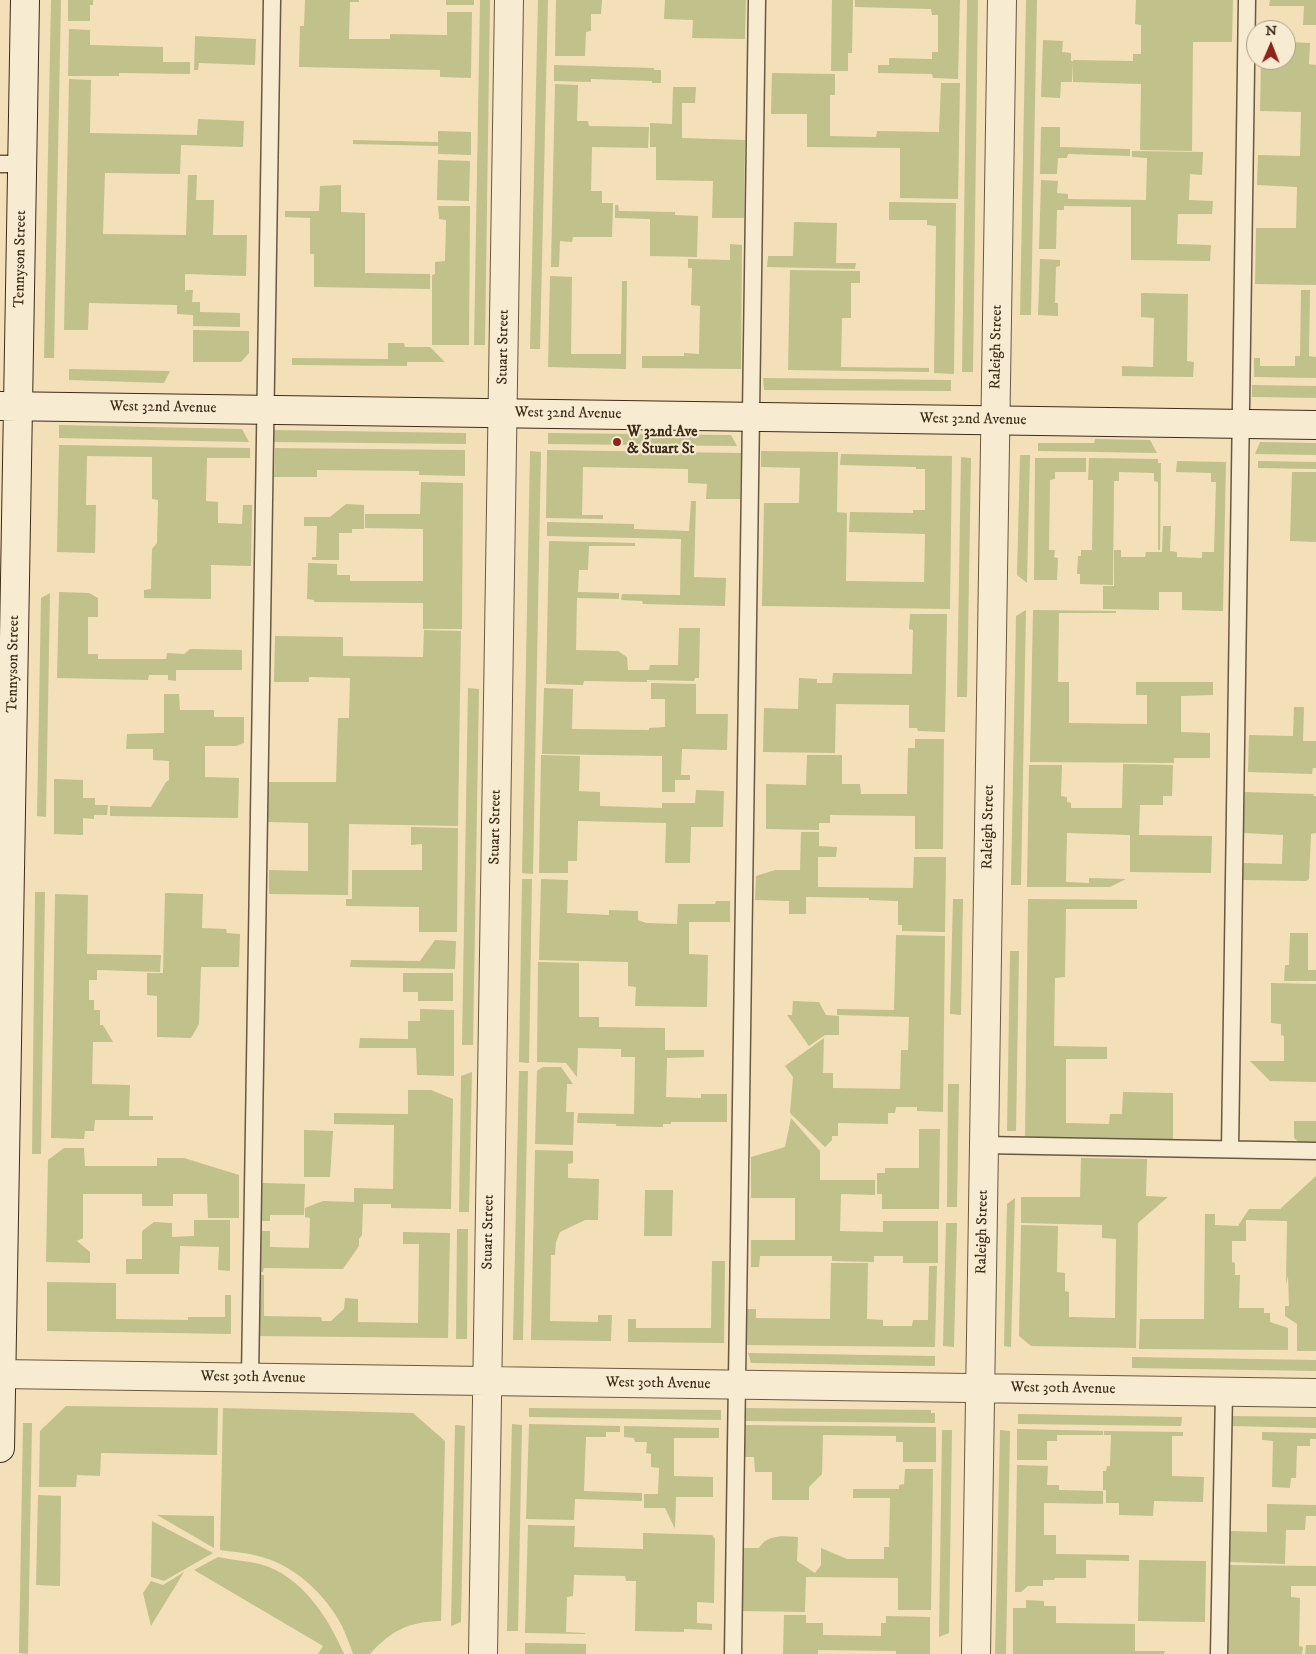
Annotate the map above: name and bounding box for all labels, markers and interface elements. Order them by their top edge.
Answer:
north arrow [1246,20,1296,70]
text: N [1265,22,1277,40]
street label: Tennyson Street [11,210,31,308]
street label: Raleigh Street [987,304,1007,390]
street label: Stuart Street [494,309,514,385]
street label: West 32nd Avenue [109,398,217,418]
street label: West 32nd Avenue [514,404,622,424]
street label: West 32nd Avenue [919,410,1027,430]
place label: W 32nd Ave & Stuart St [627,424,697,459]
marker: W 32nd Ave & Stuart St [611,436,623,448]
street label: Tennyson Street [4,615,24,713]
street label: Raleigh Street [979,784,999,870]
street label: Stuart Street [486,789,506,865]
street label: Raleigh Street [973,1189,993,1275]
street label: Stuart Street [479,1194,499,1270]
street label: West 30th Avenue [200,1368,306,1388]
street label: West 30th Avenue [605,1374,711,1394]
street label: West 30th Avenue [1010,1379,1116,1399]

